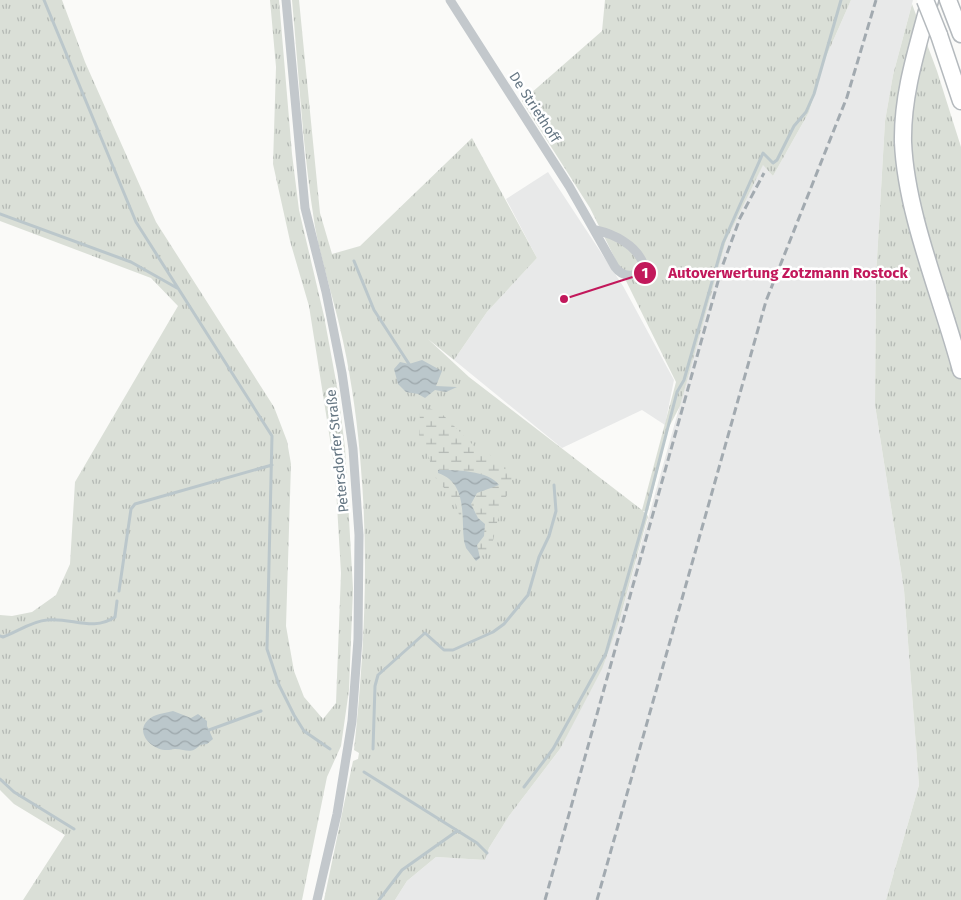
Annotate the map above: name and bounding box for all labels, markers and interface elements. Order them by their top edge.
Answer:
street label: De Striethoff [505,69,564,147]
callout: Autoverwertung Zotzmann Rostock [633,258,918,288]
text: 1 [642,264,648,282]
text: Autoverwertung Zotzmann Rostock [667,264,909,282]
street label: Petersdorfer Straße [323,388,352,513]

